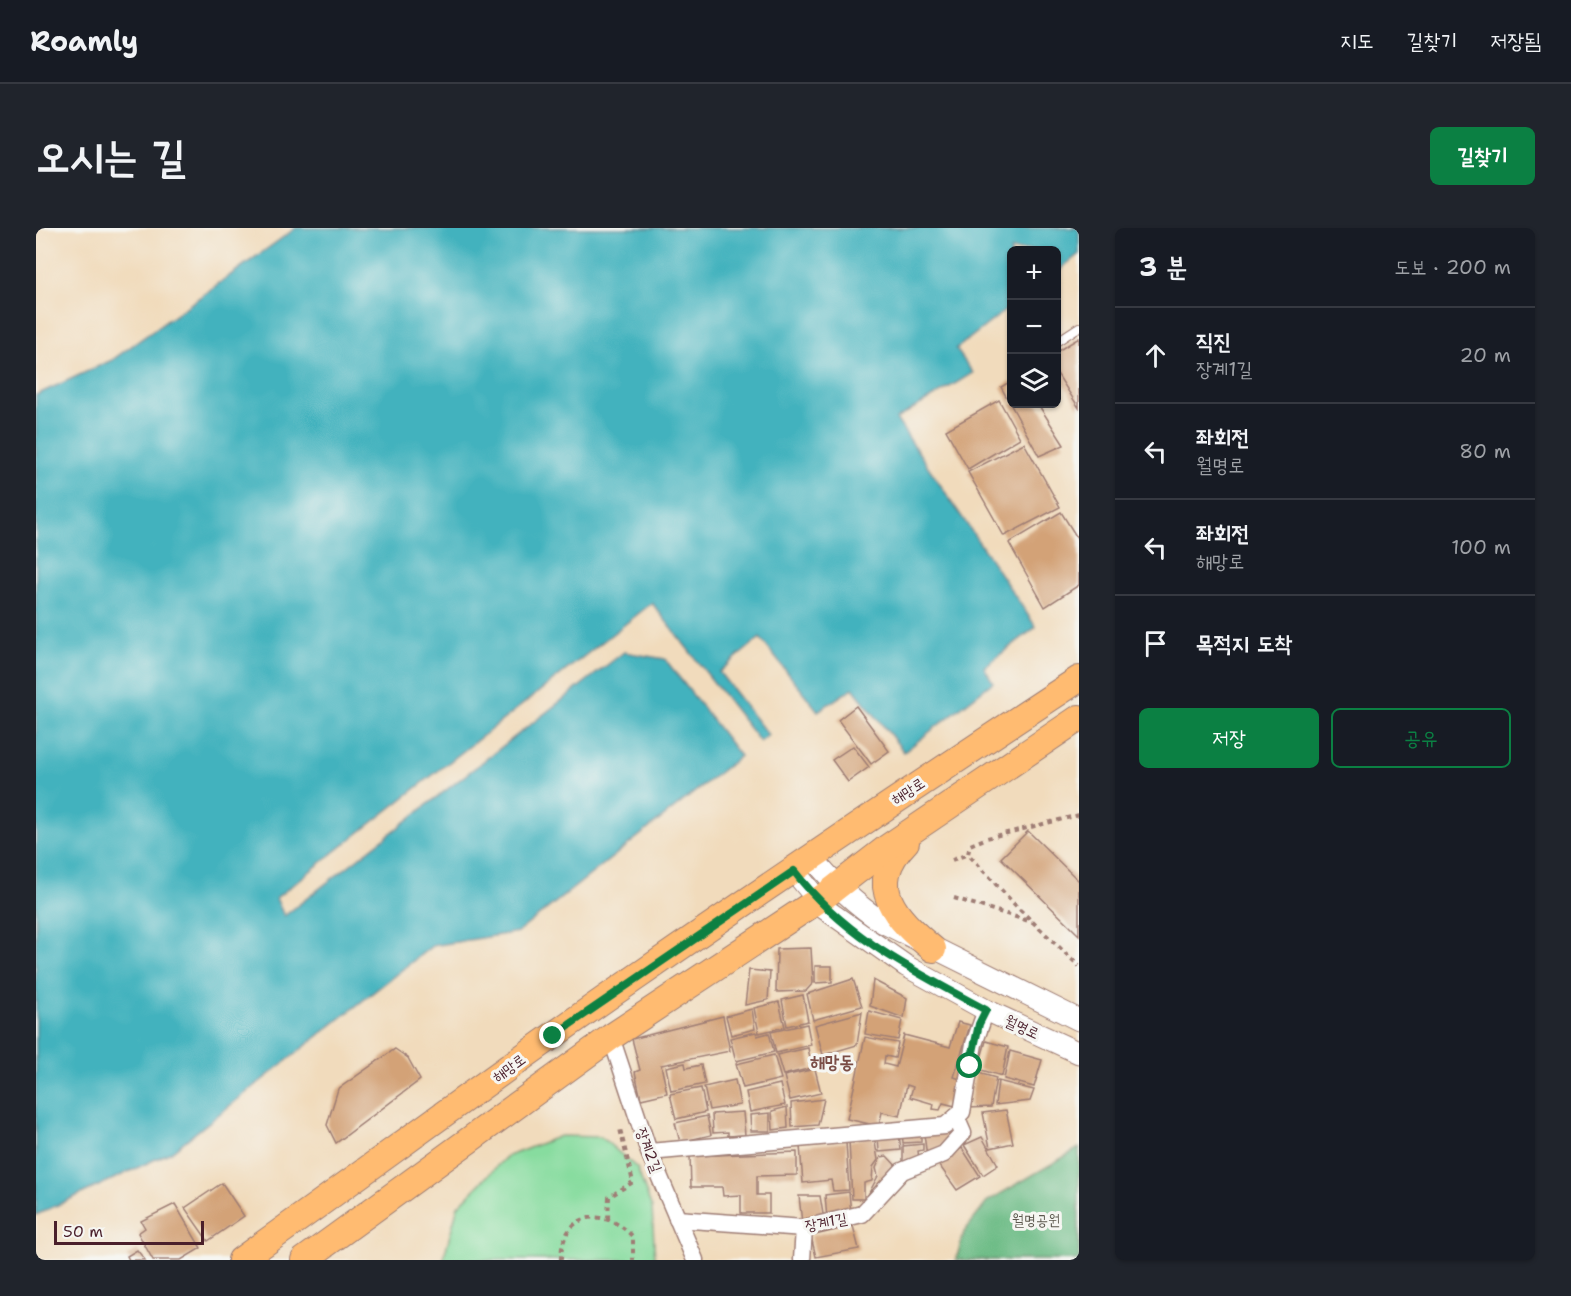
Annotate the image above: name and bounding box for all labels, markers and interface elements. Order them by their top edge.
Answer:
text: Roamly [30,22,138,60]
text: 지도 [1340,27,1374,55]
text: 길찾기 [1407,27,1457,55]
text: 저장됨 [1490,27,1541,55]
button: 길찾기 [1430,127,1535,185]
text: 오시는 길 [36,128,186,184]
map controls [1007,246,1061,408]
button: + [1007,246,1061,300]
text: 3 분 [1139,249,1187,284]
text: 도보 · 200 m [1394,254,1511,280]
button: − [1007,300,1061,354]
text: 직진 [1196,327,1231,356]
icon: ahead [1139,339,1172,372]
text: 20 m [1460,342,1511,368]
button: layers [1007,354,1061,408]
text: 장계1길 [1196,356,1253,382]
text: 좌회전 [1196,423,1249,452]
icon: left [1139,435,1172,468]
text: 80 m [1459,438,1511,464]
text: 월명로 [1196,452,1244,478]
text: 좌회전 [1196,519,1249,548]
icon: left [1139,531,1172,564]
text: 100 m [1451,534,1511,560]
text: 해망로 [1196,548,1244,574]
icon: arrive [1139,627,1172,660]
text: 목적지 도착 [1196,629,1292,658]
button: 저장 [1139,708,1319,768]
button: 공유 [1331,708,1511,768]
street label: 해망로 [887,773,929,809]
street label: 월명로 [1001,1010,1043,1044]
route end [539,1022,565,1048]
street label: 해망로 [488,1049,530,1087]
district label: 해망동 [810,1050,854,1074]
route start [956,1052,982,1078]
street label: 장계2길 [631,1125,667,1175]
street label: 장계1길 [803,1208,849,1236]
park label: 월명공원 [1012,1210,1060,1230]
scale bar [54,1218,204,1246]
text: 50 m [63,1221,103,1242]

